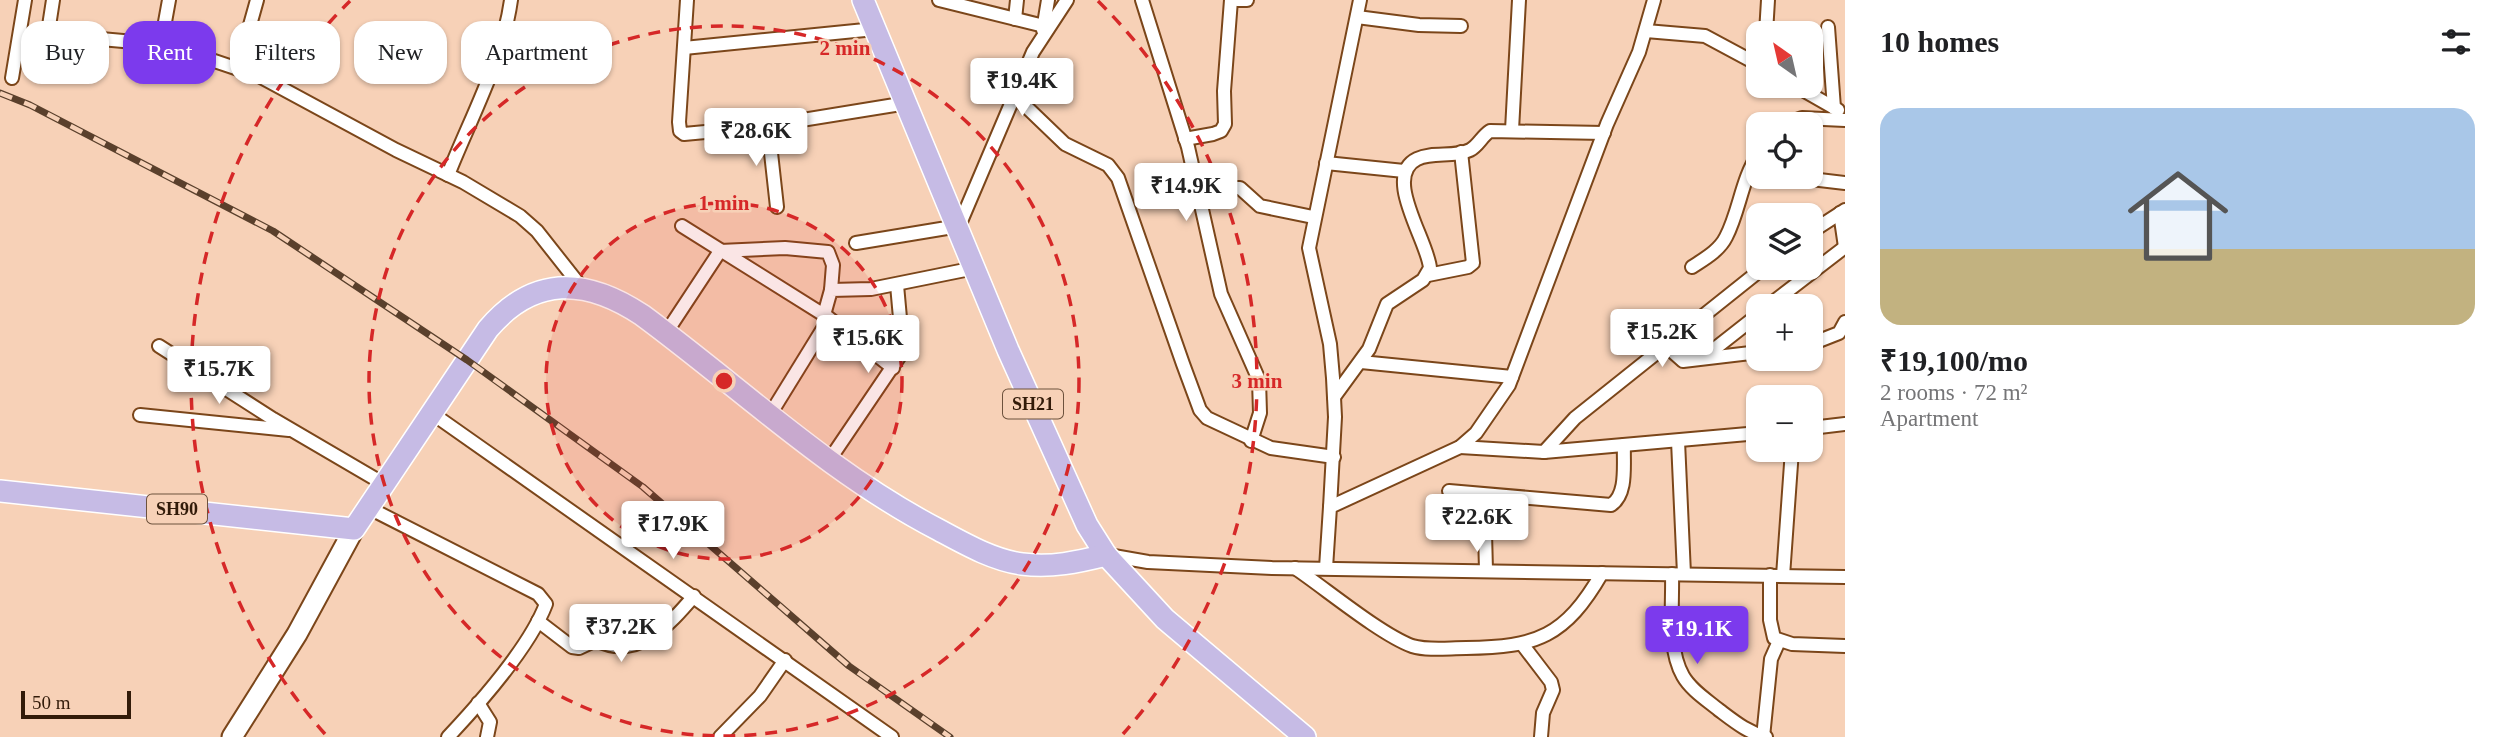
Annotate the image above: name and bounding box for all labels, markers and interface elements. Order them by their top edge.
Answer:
chip: Buy [21,21,109,84]
chip: Rent [123,21,216,84]
chip: Filters [230,21,340,84]
chip: New [354,21,447,84]
chip: Apartment [461,21,612,84]
north arrow [1746,21,1824,98]
map controls [1746,21,1823,462]
icon: filters [2437,23,2475,61]
text: 10 homes [1880,25,1999,58]
text: 2 min [820,36,871,60]
pin: ₹19.4K [965,58,1079,118]
text: ₹19.4K [986,68,1058,93]
pin: ₹28.6K [699,108,813,168]
button: locate [1746,112,1823,189]
text: ₹28.6K [720,118,792,143]
icon: home [2115,153,2241,279]
pin: ₹14.9K [1129,164,1243,223]
text: ₹14.9K [1150,173,1222,198]
text: 1 min [699,191,750,215]
button: layers [1746,203,1823,280]
button: + [1746,294,1823,371]
pin: ₹15.2K [1605,310,1719,369]
pin: ₹15.6K [811,316,925,375]
text: ₹15.2K [1626,319,1698,344]
text: ₹15.6K [832,325,904,350]
text: ₹19,100/mo [1880,344,2028,377]
pin: ₹15.7K [162,346,276,406]
text: ₹15.7K [183,356,255,381]
centre of rings [712,369,736,393]
text: 3 min [1232,369,1283,393]
text: 2 rooms · 72 m² [1880,380,2027,405]
button: − [1746,385,1823,462]
road number: SH21 [1003,390,1063,418]
text: Apartment [1880,406,1978,431]
road number: SH90 [147,494,207,524]
pin: ₹22.6K [1420,494,1534,554]
pin: ₹17.9K [616,502,730,561]
text: ₹22.6K [1441,504,1513,529]
text: ₹17.9K [637,511,709,536]
pin: ₹37.2K [564,604,678,664]
pin: ₹19.1K [1640,606,1754,666]
text: ₹37.2K [585,614,657,639]
text: ₹19.1K [1661,616,1733,641]
scale bar [21,688,131,720]
text: 50 m [32,692,71,713]

